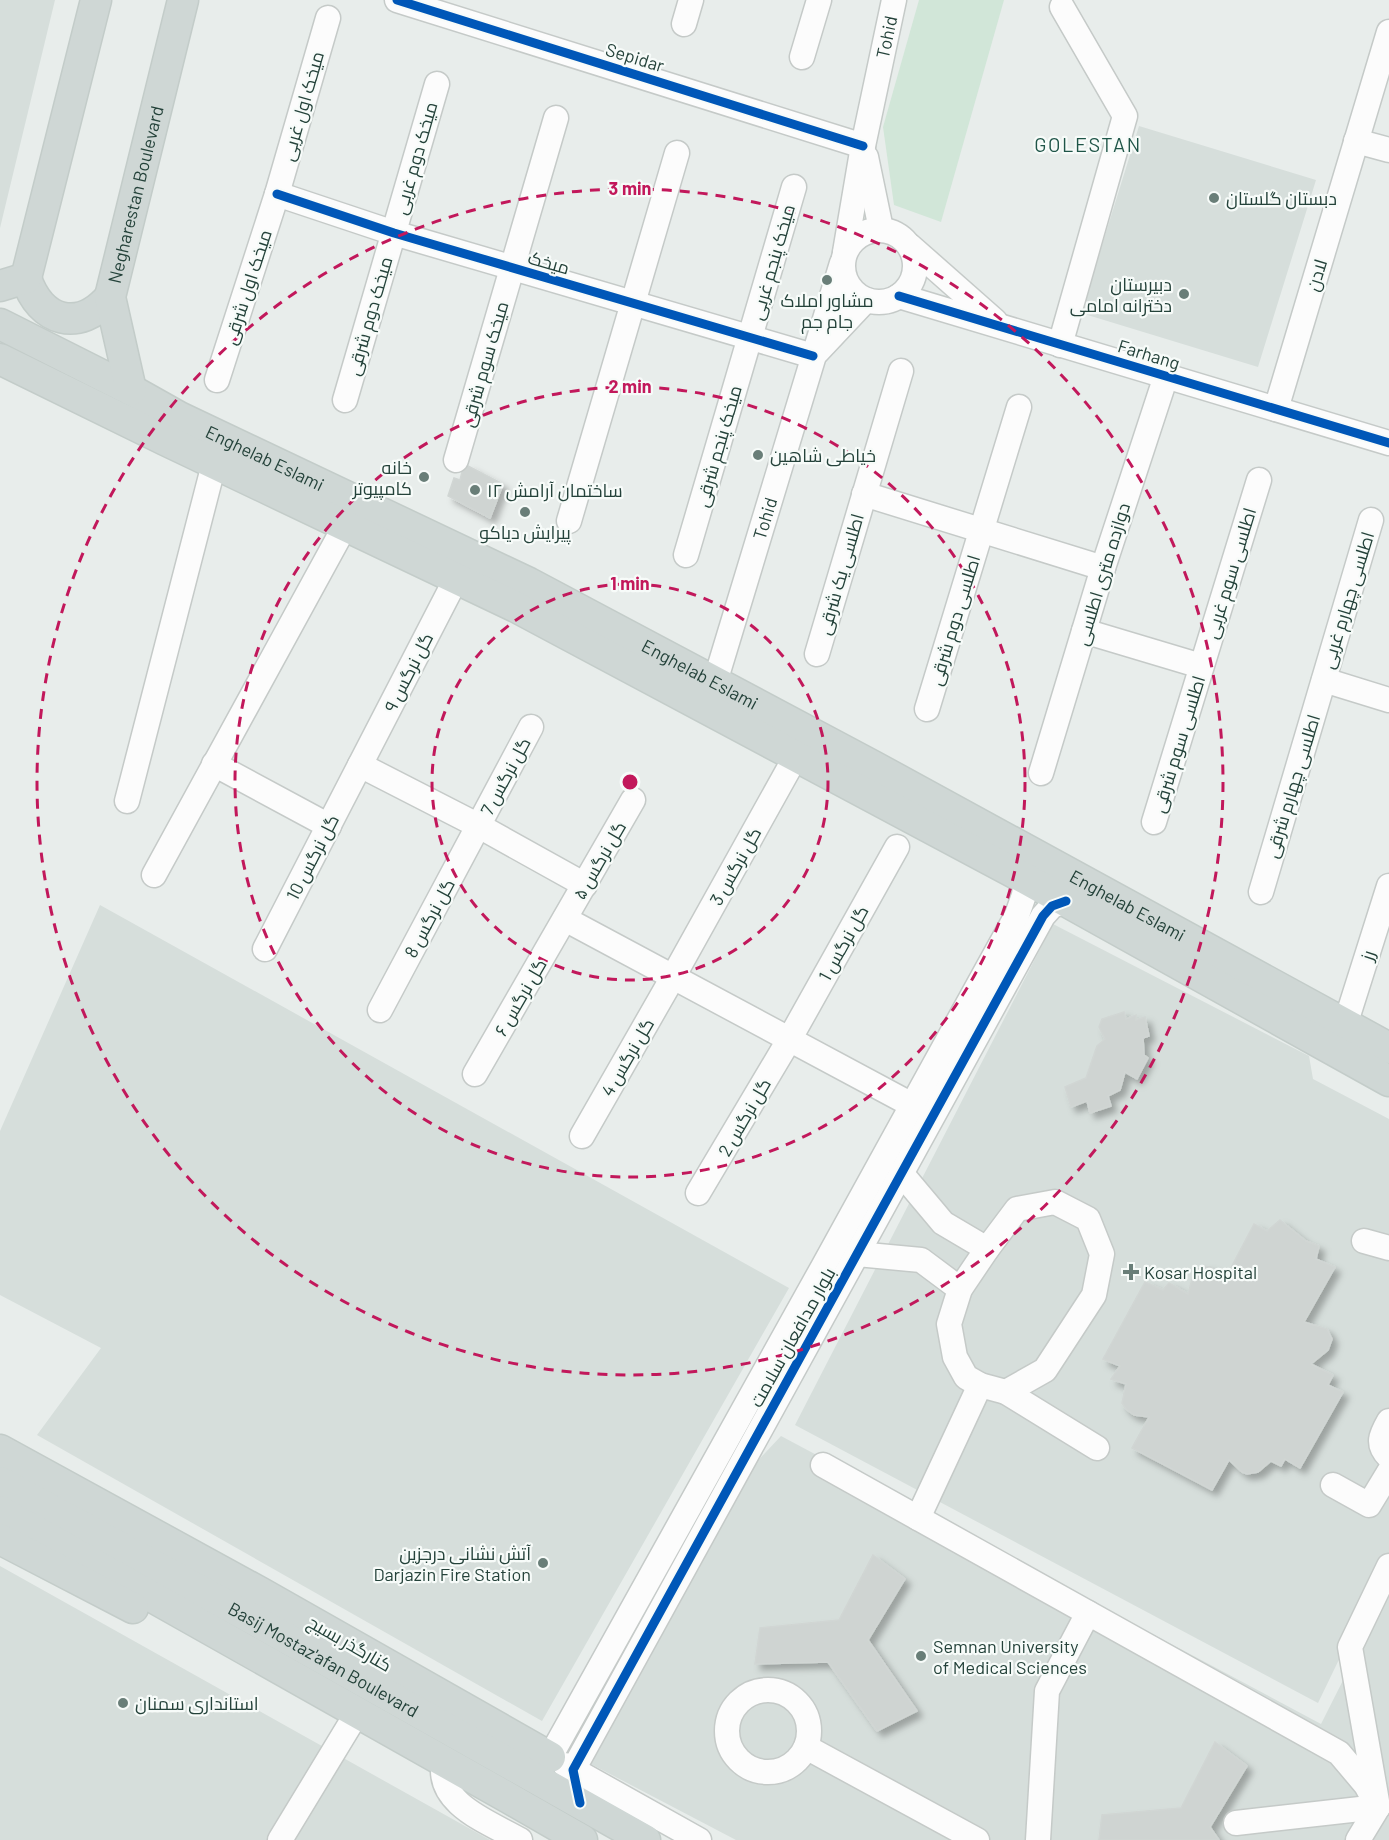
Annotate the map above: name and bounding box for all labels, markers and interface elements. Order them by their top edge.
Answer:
street label: Tohid [871,14,901,60]
street label: Sepidar [603,38,667,76]
street label: میخک اول غربی [276,49,329,164]
street label: میخک دوم غربی [388,99,444,217]
street label: Negharestan Boulevard [103,103,168,285]
district label: GOLESTAN [1034,132,1142,156]
text: 3 min [609,177,651,199]
place label: دبستان گلستان [1226,187,1337,210]
marker: دبستان گلستان [1207,191,1221,205]
street label: میخک پنجم غربی [745,202,801,323]
street label: میخک اول شرقی [218,227,277,348]
street label: میخک [526,246,572,278]
street label: میخک دوم شرقی [342,254,398,379]
street label: لادن [1301,256,1332,294]
marker: مشاور املاک جام جم [820,273,834,287]
place label: دبیرستان دخترانه امامی [1070,273,1172,317]
marker: دبیرستان دخترانه امامی [1177,287,1191,301]
place label: مشاور املاک جام جم [780,289,874,334]
street label: میخک سوم شرقی [456,299,514,430]
street label: Farhang [1115,334,1183,374]
text: 2 min [608,375,652,397]
street label: میخک پنجم شرقی [690,383,748,510]
street label: Enghelab Eslami [202,420,328,495]
place label: خیاطی شاهین [770,444,876,467]
marker: خیاطی شاهین [751,448,765,462]
place label: خانه کامپیوتر [352,456,412,500]
marker: خانه کامپیوتر [417,470,431,484]
place label: ساختمان آرامش ۱۲ [487,479,623,502]
marker: ساختمان آرامش ۱۲ [468,483,482,497]
street label: Tohid [748,495,781,542]
street label: دوازده متری اطلسی [1070,500,1135,648]
marker: پیرایش دیاکو [518,505,532,519]
street label: اطلسی سوم غربی [1200,505,1262,642]
street label: اطلسی یک شرقی [812,511,869,637]
place label: پیرایش دیاکو [479,521,571,545]
street label: اطلسی چهارم غربی [1316,529,1380,672]
street label: اطلسی دوم شرقی [924,552,986,689]
text: 1 min [610,572,650,594]
street label: گل نرگس ۹ [379,629,438,716]
street label: Enghelab Eslami [638,634,762,714]
street label: اطلسی سوم شرقی [1147,673,1211,816]
street label: اطلسی چهارم شرقی [1260,712,1326,861]
street label: گل نرگس 7 [475,733,536,819]
centre of rings [620,772,640,792]
street label: گل نرگس 10 [281,810,344,904]
street label: گل نرگس ۵ [568,817,631,903]
street label: گل نرگس 3 [705,823,766,909]
street label: Enghelab Eslami [1066,865,1189,946]
street label: گل نرگس 8 [399,875,460,962]
street label: گل نرگس 1 [813,901,874,985]
street label: رز [1355,947,1380,964]
street label: گل نرگس ۶ [489,955,552,1040]
street label: گل نرگس 4 [596,1014,659,1101]
street label: گل نرگس 2 [713,1074,776,1160]
place label: Kosar Hospital [1144,1261,1257,1283]
street label: بلوار مدافعان سلامت [744,1263,840,1411]
marker: Kosar Hospital [1122,1263,1140,1281]
place label: آتش نشانی درجزین Darjazin Fire Station [373,1542,531,1585]
marker: آتش نشانی درجزین Darjazin Fire Station [536,1556,550,1570]
street label: Basij Mostaz'afan Boulevard [225,1597,423,1721]
street label: کنارگذر بسیج [303,1610,396,1678]
place label: Semnan University of Medical Sciences [933,1635,1087,1678]
marker: Semnan University of Medical Sciences [914,1649,928,1663]
place label: استانداری سمنان [135,1692,259,1715]
marker: استانداری سمنان [116,1696,130,1710]

